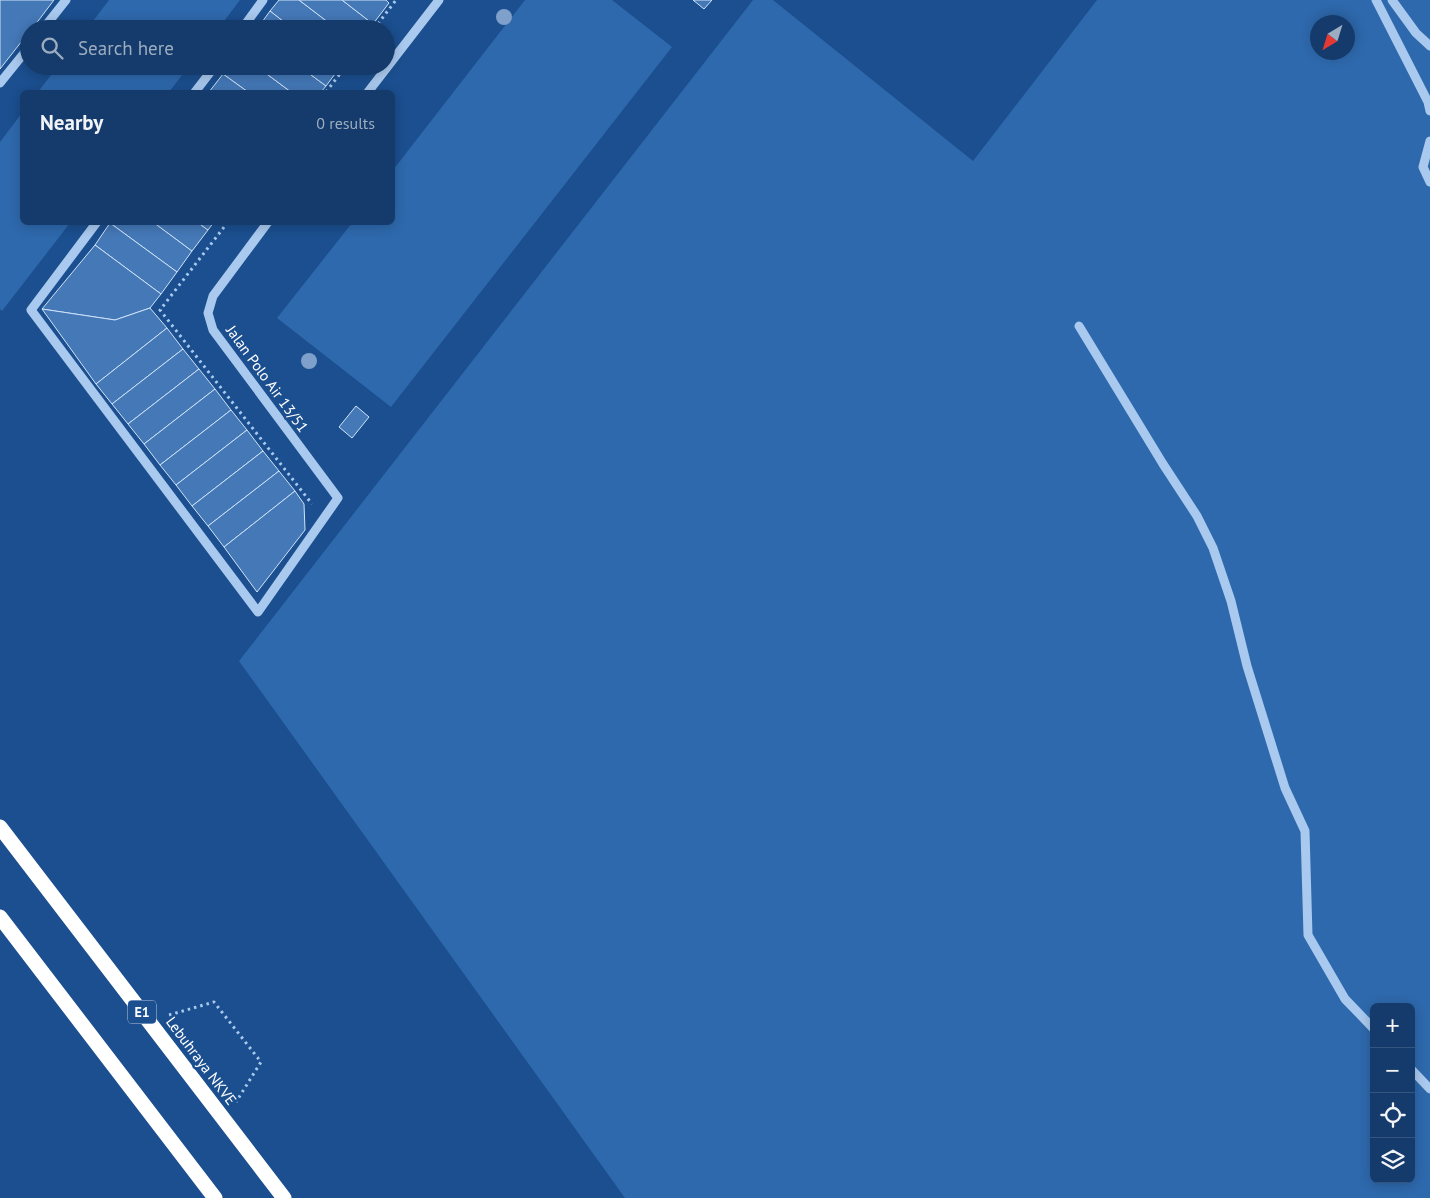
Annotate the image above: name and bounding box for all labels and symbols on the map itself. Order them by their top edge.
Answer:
north arrow [1310,15,1355,60]
street label: Jalan Polo Air 13/51 [222,321,313,436]
road number: E1 [128,1000,156,1024]
street label: Lebuhraya NKVE [162,1013,241,1109]

